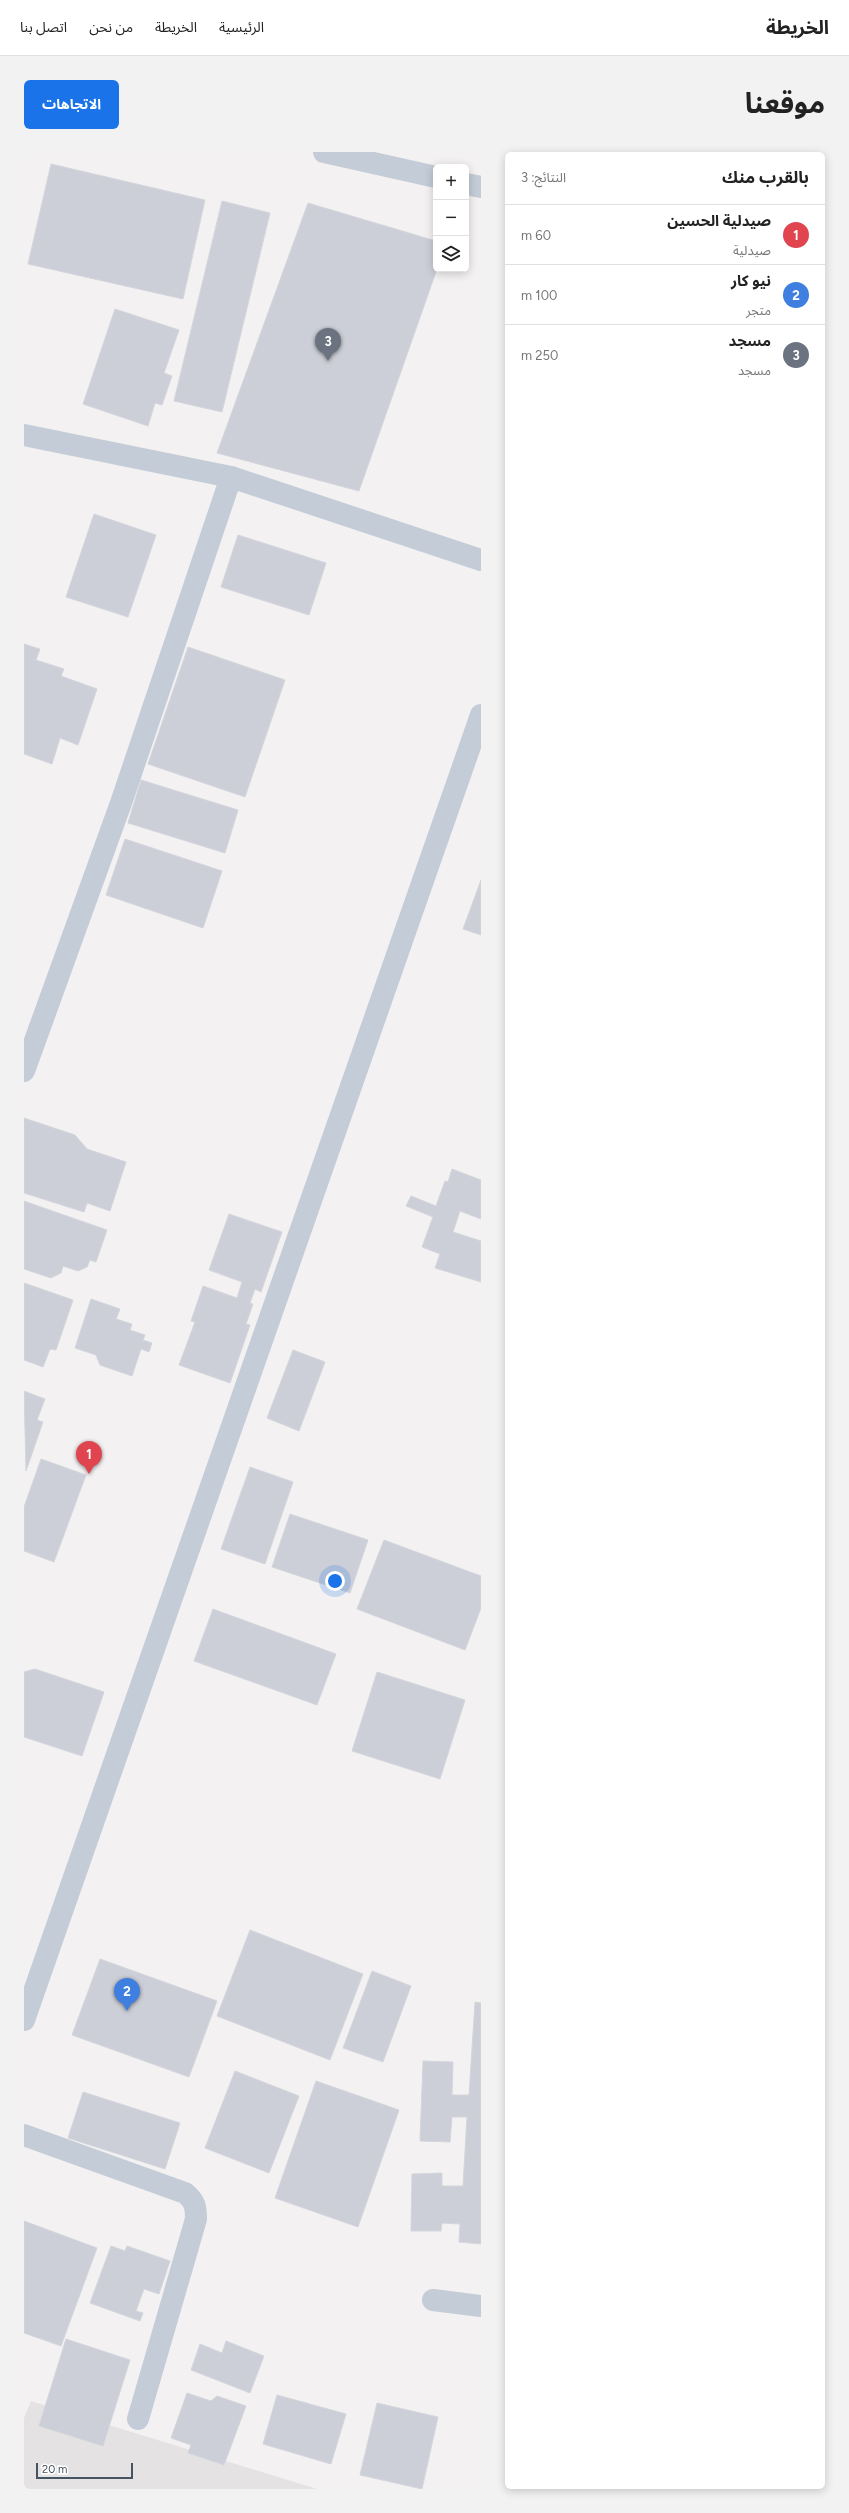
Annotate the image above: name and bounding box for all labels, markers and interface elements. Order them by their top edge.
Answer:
text: الخريطة [766,16,829,39]
text: اتصل بنا [20,19,67,36]
text: من نحن [89,19,133,36]
text: الخريطة [155,19,197,36]
text: الرئيسية [219,19,264,36]
button: الاتجاهات [24,80,119,129]
text: موقعنا [745,86,825,120]
map controls [433,164,469,272]
button: + [433,164,469,200]
text: بالقرب منك [722,167,809,187]
text: النتائج: 3 [521,170,566,185]
button: − [433,200,469,236]
text: صيدلية الحسين [667,212,771,230]
text: 60 m [521,228,551,243]
text: 1 [793,228,799,243]
button: layers [433,236,469,272]
text: صيدلية [733,243,771,258]
text: نيو كار [731,272,771,290]
text: 100 m [521,288,557,303]
text: 2 [792,288,800,303]
text: متجر [746,303,771,318]
pin: 3 [315,328,341,361]
text: مسجد [729,332,771,350]
text: 250 m [521,348,558,363]
text: 3 [792,348,800,363]
text: مسجد [738,363,771,378]
pin: 1 [76,1441,102,1474]
your location [325,1571,345,1591]
pin: 2 [114,1978,140,2011]
scale bar [36,2461,133,2480]
text: 20 m [42,2463,67,2476]

